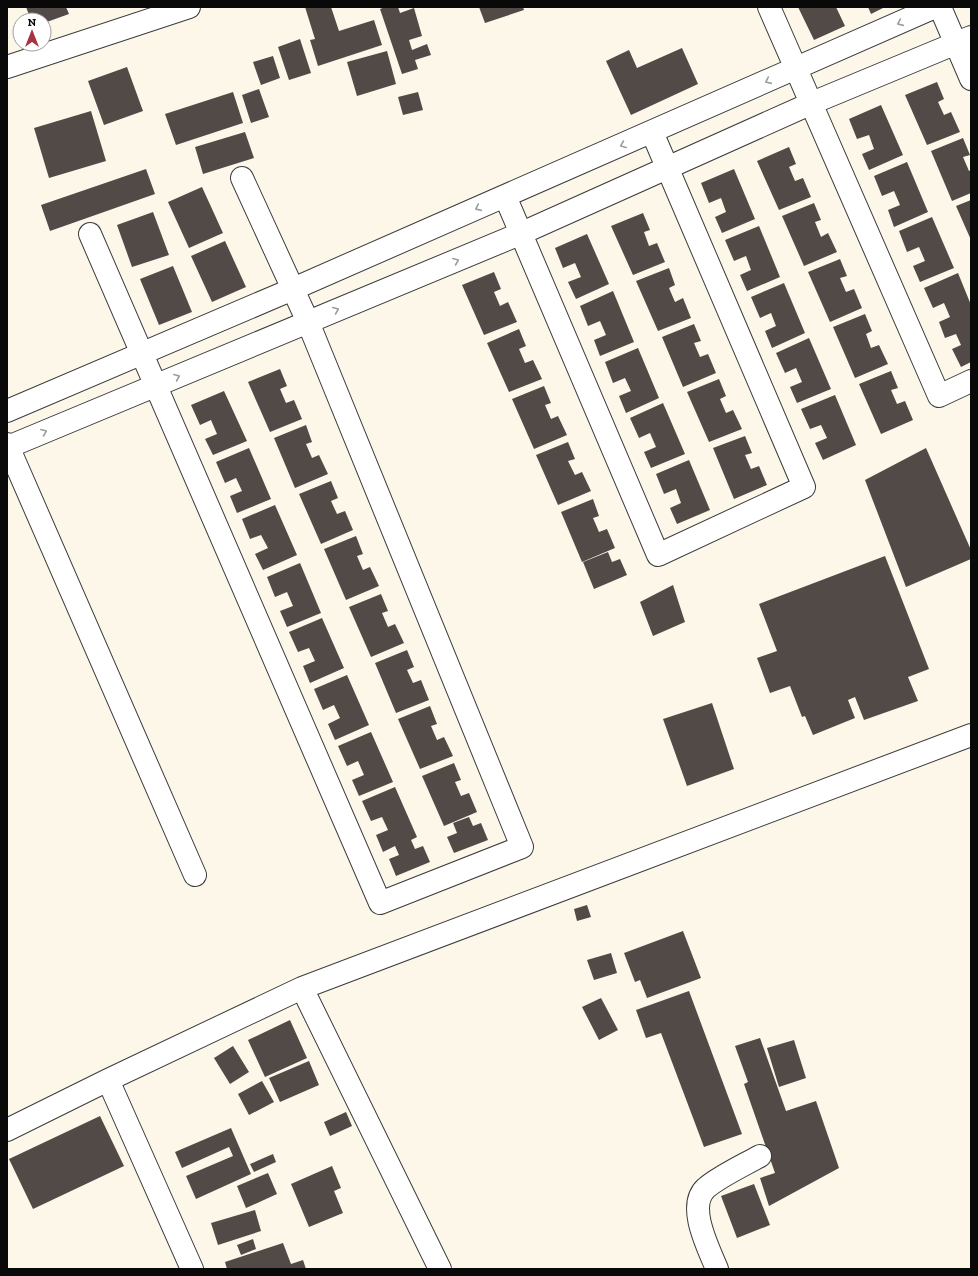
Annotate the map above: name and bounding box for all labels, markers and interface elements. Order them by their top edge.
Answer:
north arrow [12,12,52,52]
text: N [28,16,37,29]
one-way arrow [896,18,904,26]
one-way arrow [765,77,772,85]
one-way arrow [620,140,627,148]
one-way arrow [475,203,482,211]
one-way arrow [452,257,459,265]
one-way arrow [332,307,339,315]
one-way arrow [174,374,181,382]
one-way arrow [41,429,48,437]

